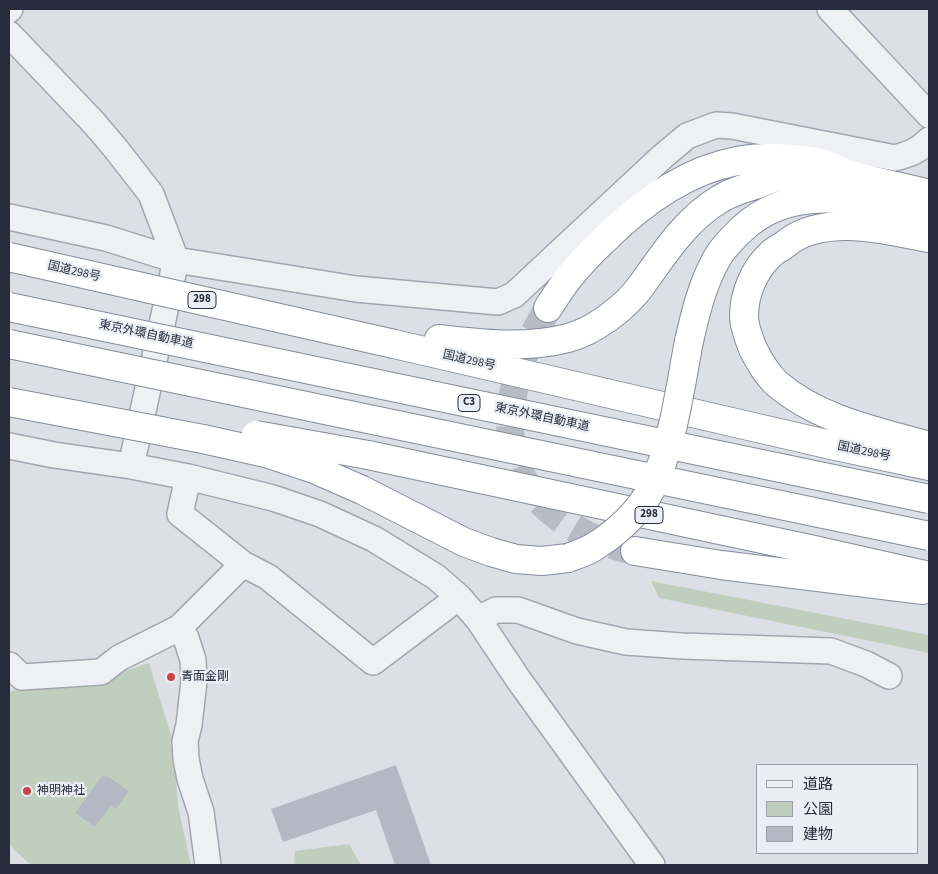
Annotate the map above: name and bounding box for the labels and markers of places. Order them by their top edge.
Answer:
place label: 青面金剛 [181,670,229,684]
marker: 青面金剛 [165,671,177,683]
place label: 神明神社 [37,784,85,798]
marker: 神明神社 [21,785,33,797]

